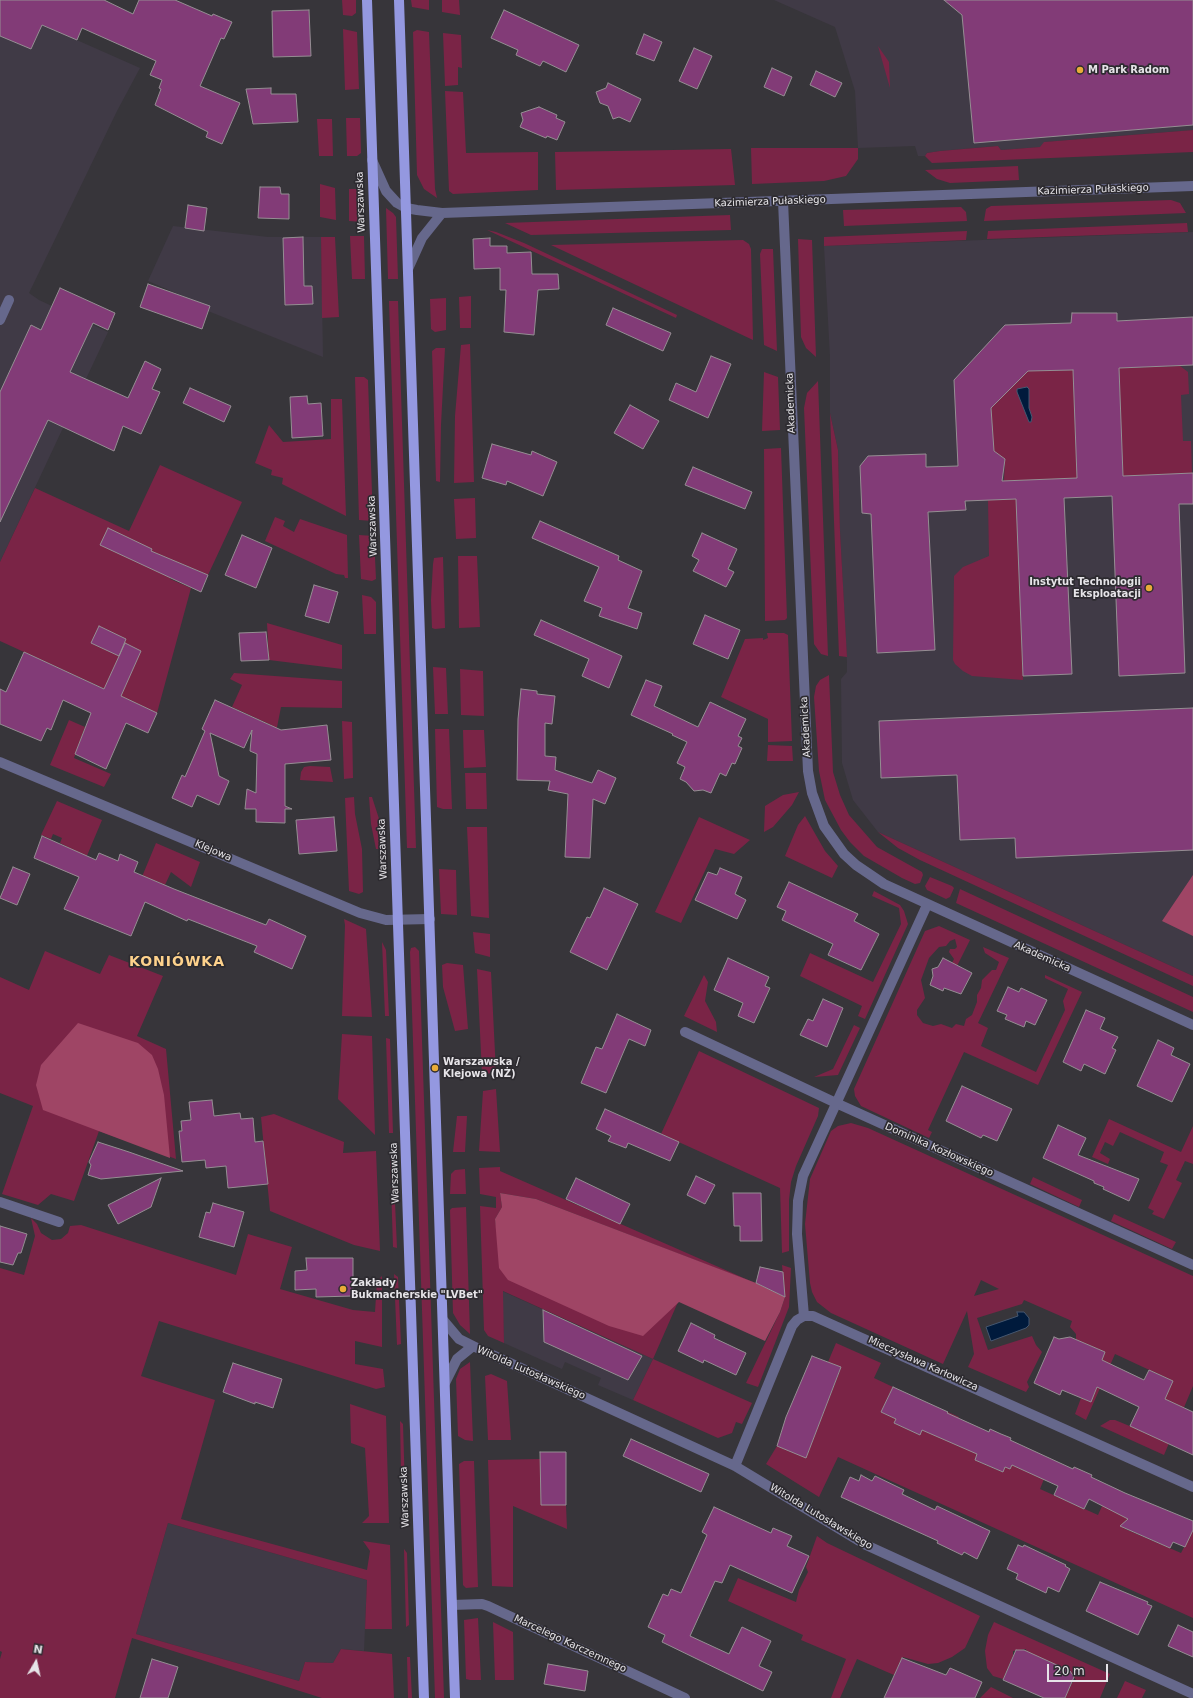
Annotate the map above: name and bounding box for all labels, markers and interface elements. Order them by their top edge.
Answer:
place label: M Park Radom [1088,64,1169,76]
marker: M Park Radom [1075,65,1085,75]
street label: Warszawska [354,171,368,233]
street label: Kazimierza Pułaskiego [1037,182,1149,198]
street label: Kazimierza Pułaskiego [714,194,826,210]
street label: Akademicka [784,372,798,434]
street label: Warszawska [366,495,380,557]
place label: Instytut Technologii Eksploatacji [1029,576,1141,600]
marker: Instytut Technologii Eksploatacji [1144,583,1154,593]
street label: Akademicka [798,696,814,758]
street label: Warszawska [376,818,390,880]
street label: Klejowa [193,838,233,864]
street label: Akademicka [1012,939,1072,975]
district label: KONIÓWKA [129,954,225,970]
place label: Warszawska / Klejowa (NŻ) [443,1056,520,1080]
marker: Warszawska / Klejowa (NŻ) [430,1063,440,1073]
street label: Dominika Kozłowskiego [883,1121,995,1179]
street label: Warszawska [388,1142,402,1204]
place label: Zakłady Bukmacherskie "LVBet" [351,1277,483,1300]
marker: Zakłady Bukmacherskie "LVBet" [338,1284,348,1294]
street label: Mieczysława Karłowicza [866,1334,980,1394]
street label: Witolda Lutosławskiego [475,1344,587,1402]
street label: Warszawska [398,1466,412,1528]
street label: Witolda Lutosławskiego [768,1482,874,1552]
street label: Marcelego Karczemnego [512,1613,628,1675]
north arrow [16,1642,56,1682]
text: N [32,1643,44,1657]
scale bar [1049,1656,1110,1682]
text: 20 m [1054,1664,1085,1678]

